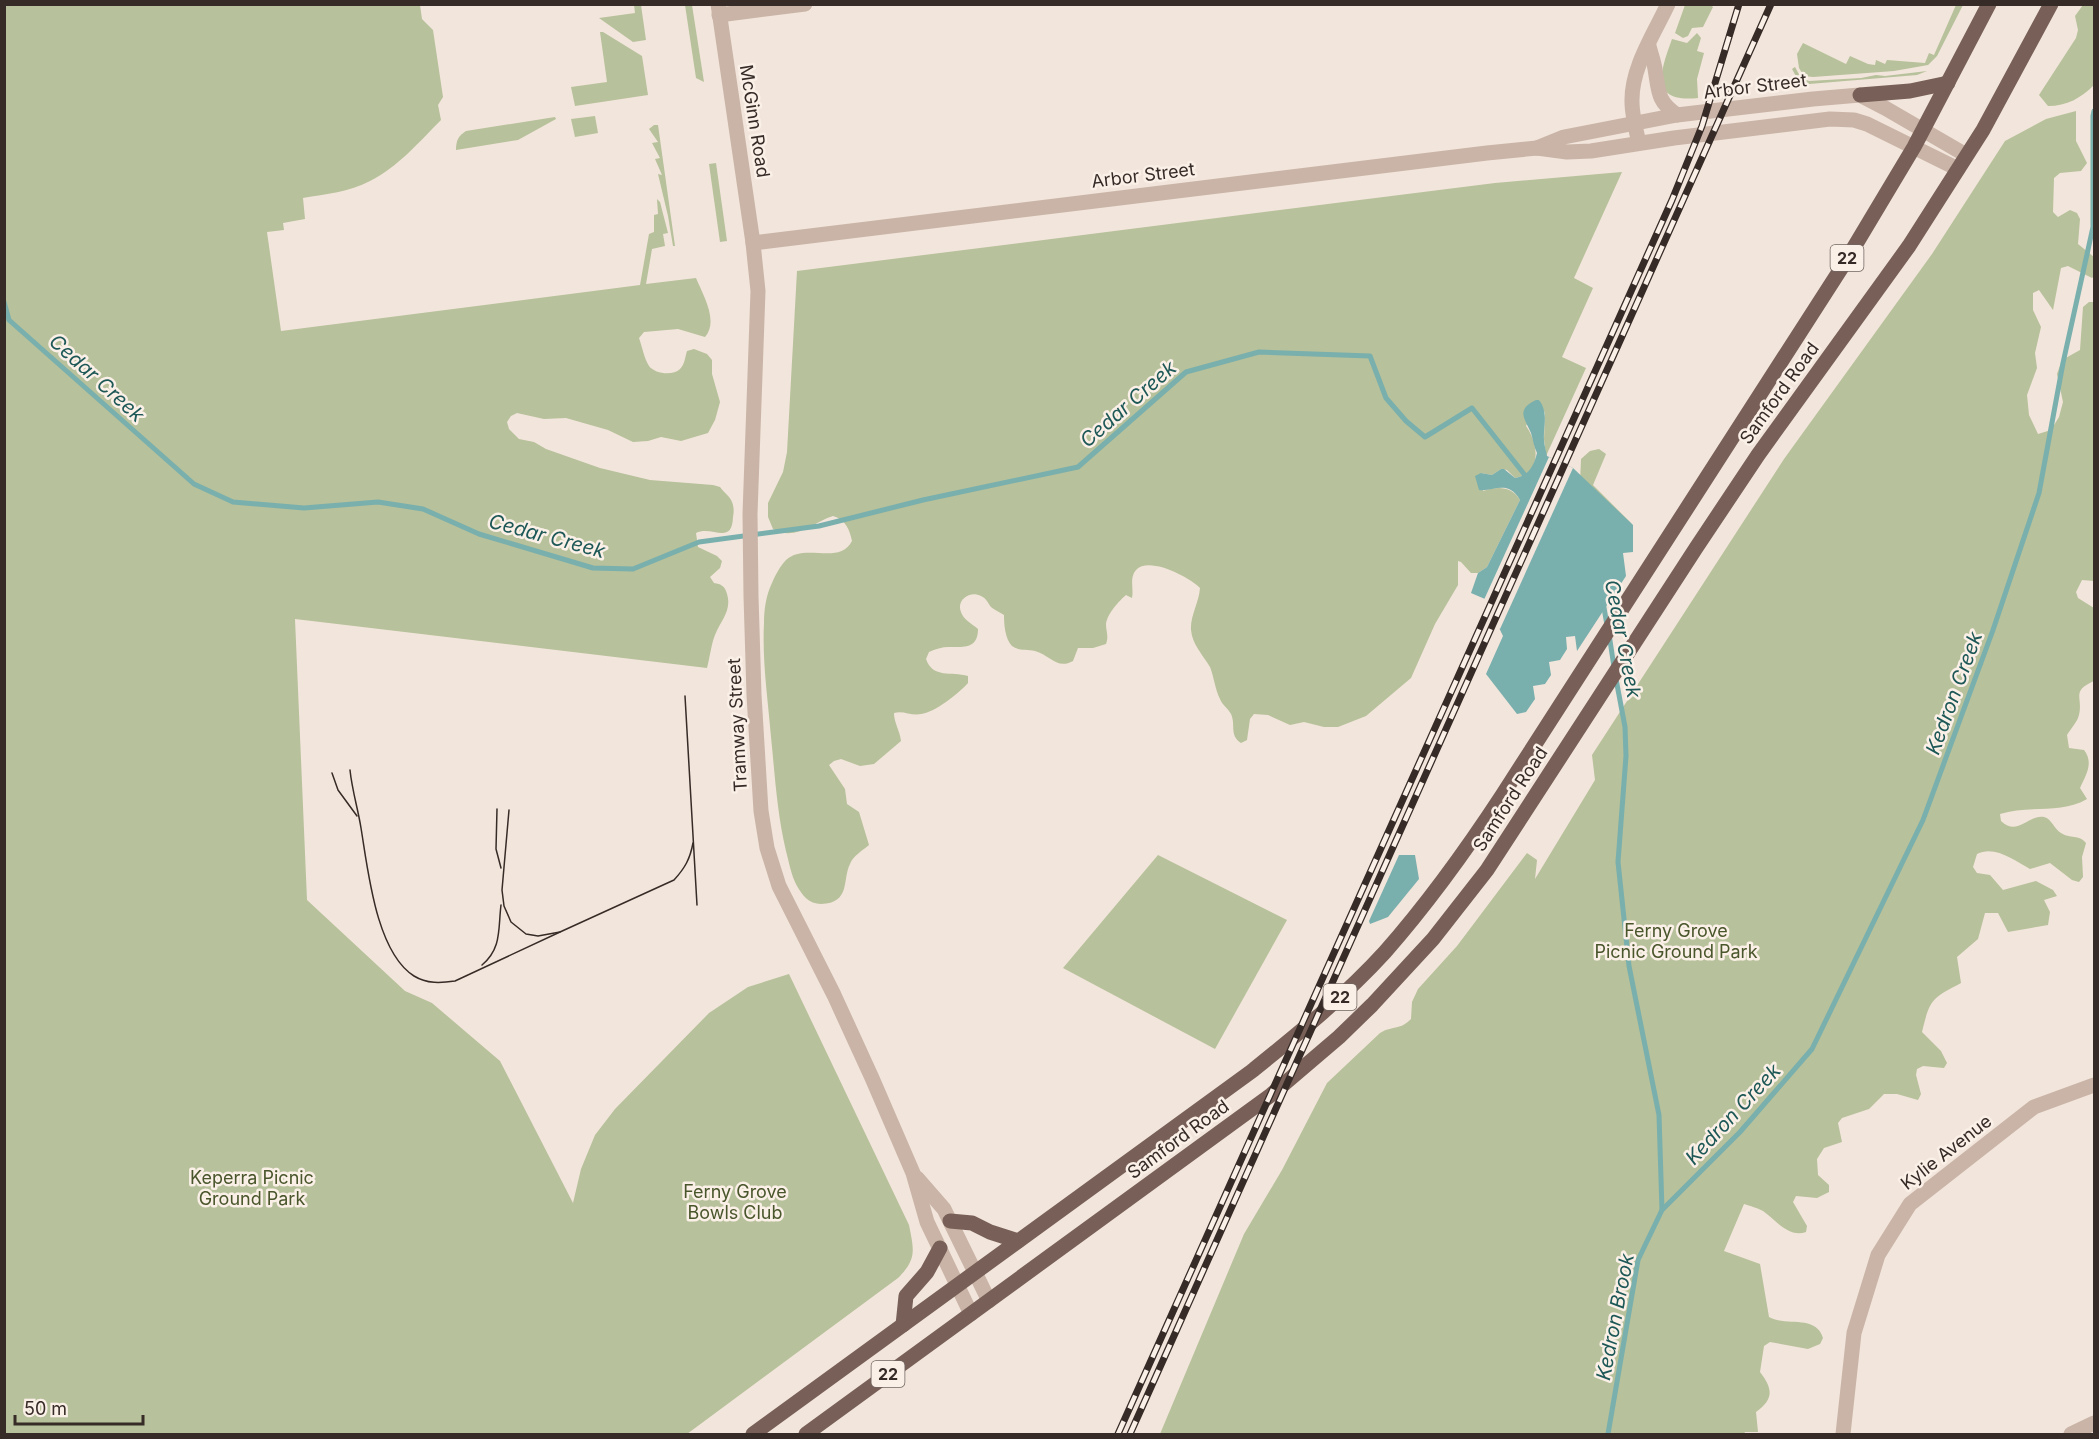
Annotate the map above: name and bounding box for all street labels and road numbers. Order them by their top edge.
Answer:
street label: McGinn Road [736,63,774,179]
street label: Arbor Street [1702,69,1808,103]
street label: Arbor Street [1090,158,1196,192]
road number: 22 [1830,245,1864,271]
street label: Samford Road [1735,338,1823,448]
street label: Tramway Street [723,658,751,792]
street label: Samford Road [1468,743,1552,855]
road number: 22 [1324,984,1356,1010]
street label: Samford Road [1123,1095,1233,1183]
street label: Kylie Avenue [1897,1110,1995,1194]
road number: 22 [872,1361,904,1387]

